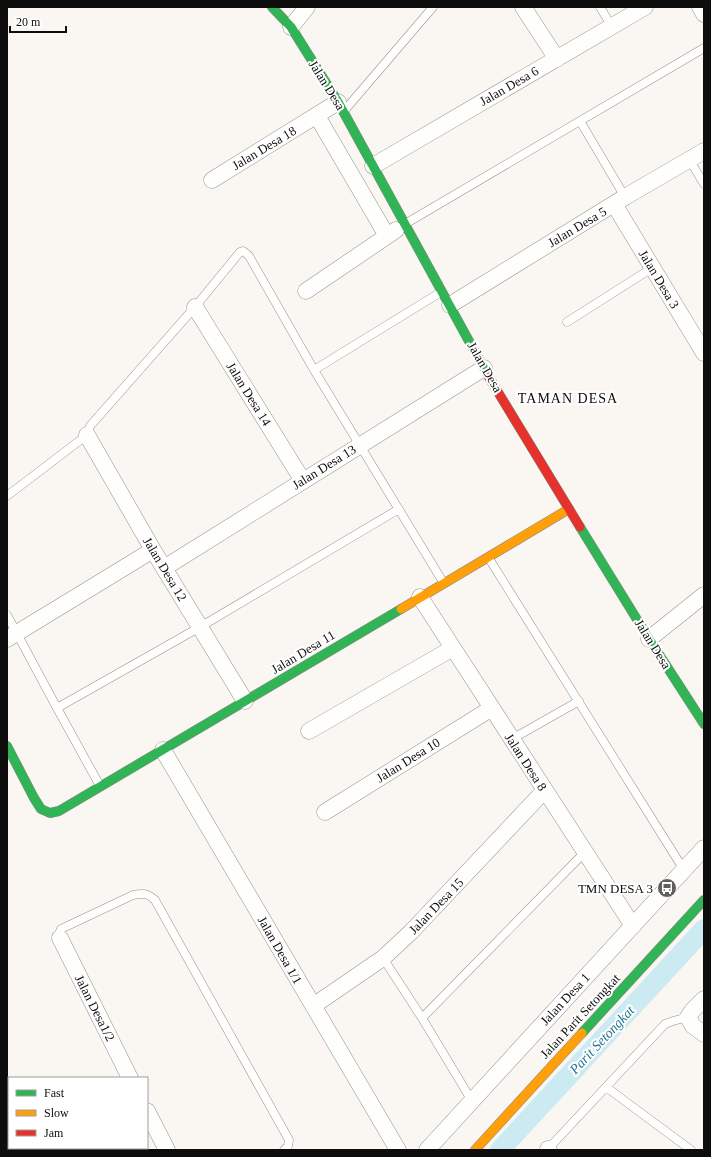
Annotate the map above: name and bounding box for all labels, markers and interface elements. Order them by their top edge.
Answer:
scale bar [10,8,66,34]
text: 20 m [16,15,41,29]
street label: Jalan Desa [306,57,348,113]
street label: Jalan Desa 6 [477,63,542,109]
street label: Jalan Desa 18 [229,123,299,173]
street label: Jalan Desa 5 [545,204,609,250]
street label: Jalan Desa 3 [636,247,682,311]
street label: Jalan Desa [465,339,506,395]
street label: Jalan Desa 14 [224,359,275,429]
district label: TAMAN DESA [518,391,618,406]
street label: Jalan Desa 13 [289,442,359,492]
street label: Jalan Desa 12 [140,534,190,604]
street label: Jalan Desa [632,616,674,672]
street label: Jalan Desa 11 [268,627,338,677]
street label: Jalan Desa 8 [502,730,550,794]
street label: Jalan Desa 10 [373,735,443,785]
street label: Jalan Desa 15 [406,875,466,937]
bus stop icon: TMN DESA 3 [656,877,678,899]
place label: TMN DESA 3 [578,881,653,896]
street label: Jalan Desa 1/1 [255,913,305,987]
street label: Jalan Desa 1 [537,970,593,1028]
street label: Jalan Parit Setongkat [537,971,623,1061]
street label: Jalan Desa1/2 [72,972,118,1044]
water label: Parit Setongkat [566,1002,638,1078]
legend [8,1077,148,1149]
text: Fast [44,1086,65,1100]
text: Slow [44,1106,69,1120]
text: Jam [44,1126,64,1140]

